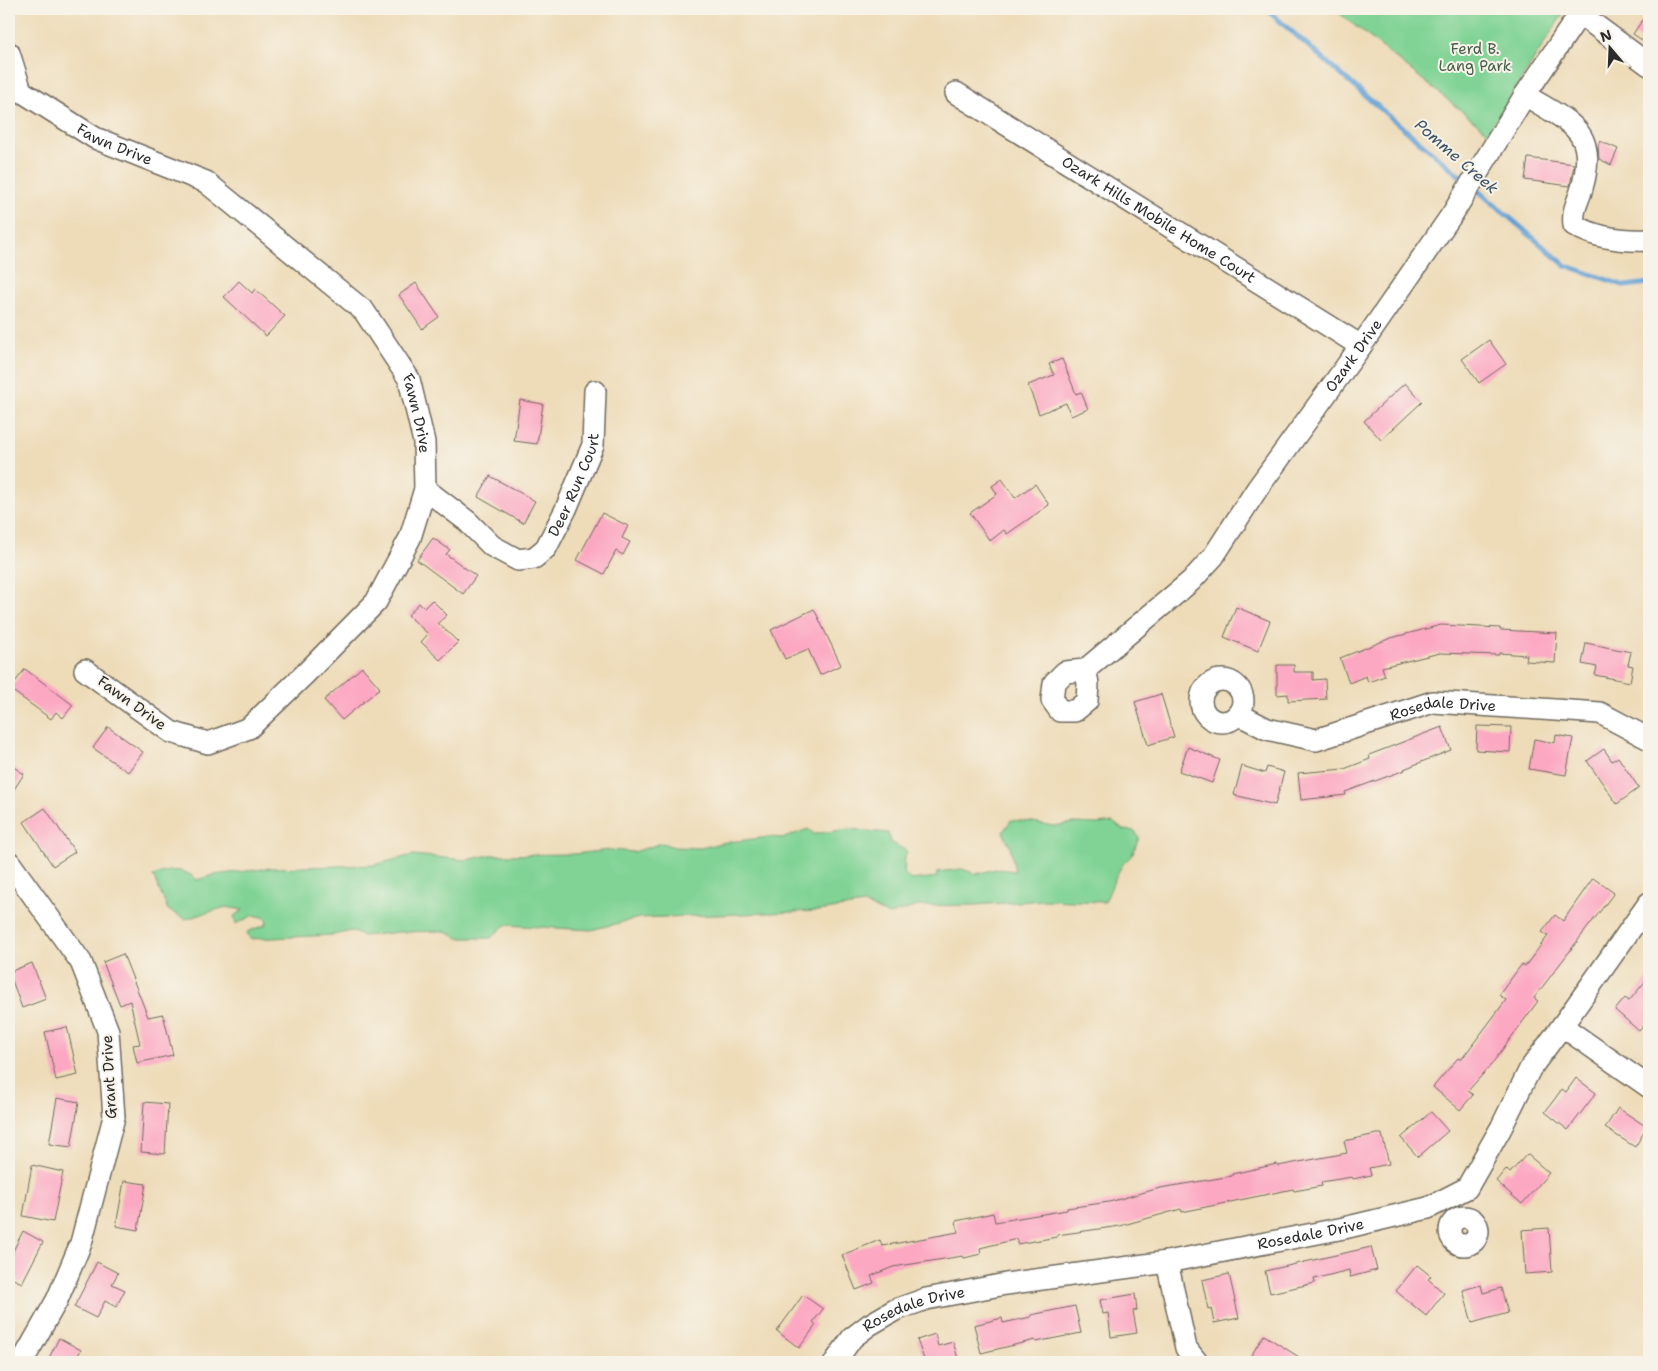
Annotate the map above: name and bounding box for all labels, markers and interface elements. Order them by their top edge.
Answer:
north arrow [1586,22,1636,72]
text: N [1598,25,1614,46]
park label: Ferd B. Lang Park [1439,39,1511,76]
water label: Pomme Creek [1410,114,1503,199]
street label: Fawn Drive [73,119,155,170]
street label: Ozark Hills Mobile Home Court [1058,151,1260,288]
street label: Ozark Drive [1321,315,1387,396]
street label: Fawn Drive [398,369,434,453]
street label: Deer Run Court [543,433,603,540]
street label: Fawn Drive [93,671,171,735]
street label: Rosedale Drive [1387,692,1497,725]
street label: Grant Drive [97,1034,121,1120]
street label: Rosedale Drive [1256,1214,1366,1254]
street label: Rosedale Drive [858,1282,966,1337]

